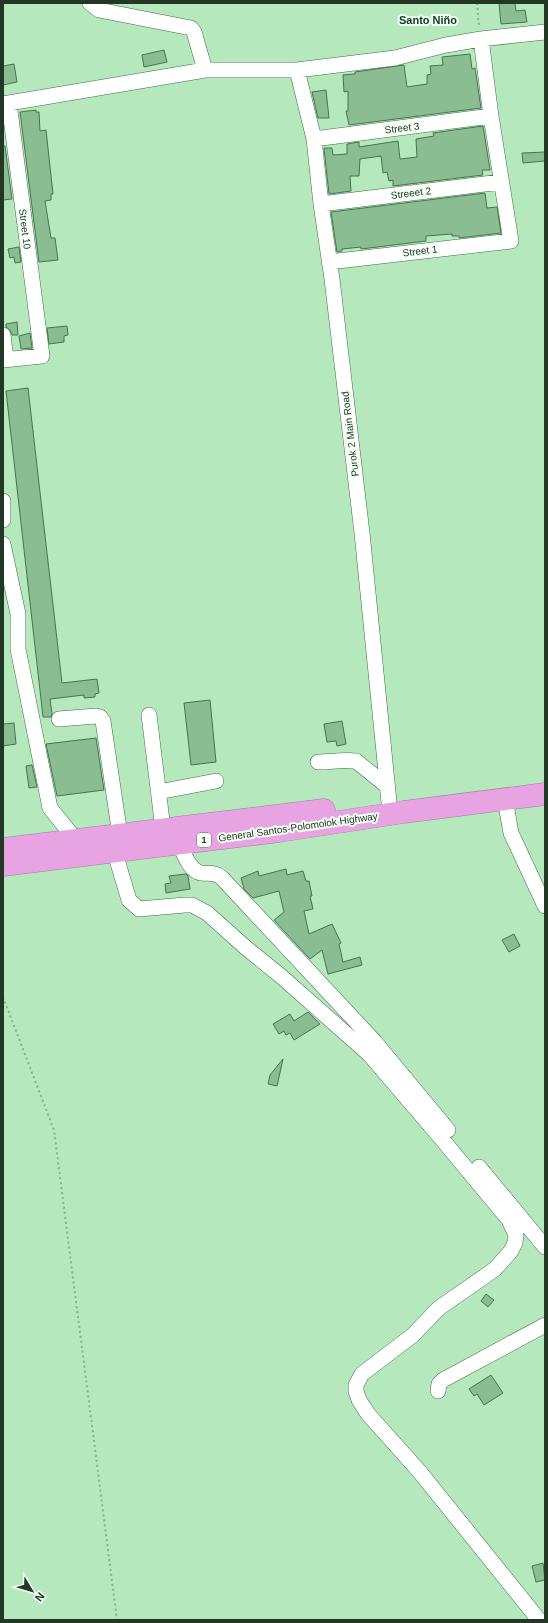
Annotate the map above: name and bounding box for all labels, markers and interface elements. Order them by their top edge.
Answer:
district label: Santo Niño [399,14,457,26]
street label: Street 3 [384,120,420,136]
street label: Streeet 2 [390,185,432,201]
street label: Street 10 [17,208,33,250]
street label: Street 1 [402,243,438,259]
street label: Purok 2 Main Road [339,391,361,477]
street label: General Santos-Polomolok Highway [218,810,378,844]
road number: 1 [197,833,211,847]
north arrow [12,1571,52,1611]
text: N [33,1590,47,1604]

